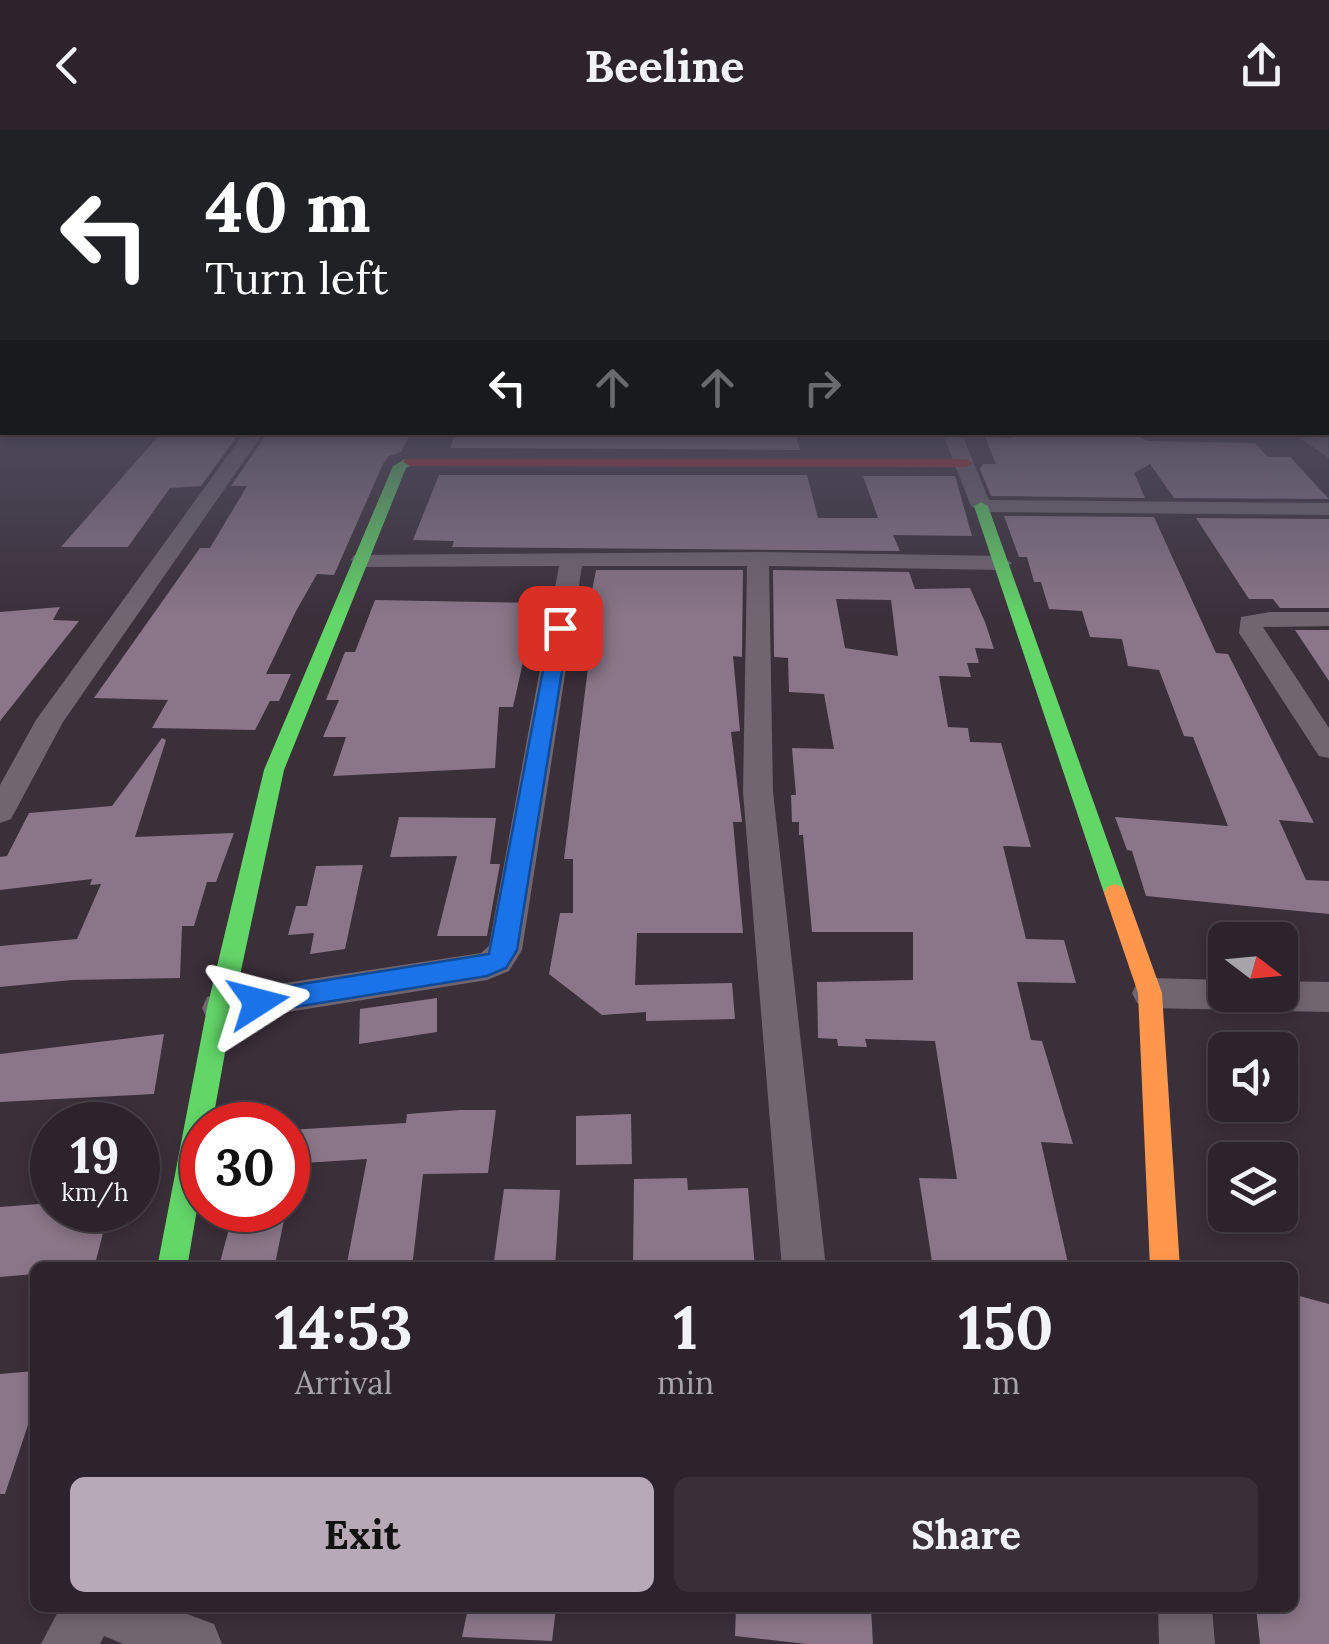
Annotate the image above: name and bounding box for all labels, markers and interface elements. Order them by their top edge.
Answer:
text: Beeline [585,37,744,94]
icon: back [40,38,95,93]
icon: share [1234,38,1289,93]
text: 40 m [205,162,371,251]
icon: left [40,170,170,300]
text: Turn left [205,249,388,306]
icon: left [480,360,535,415]
icon: ahead [585,360,640,415]
icon: ahead [690,360,745,415]
icon: right [795,360,850,415]
pin [518,586,603,671]
icon: arrive [533,601,588,656]
north arrow [1208,922,1298,1012]
map controls [1208,922,1298,1232]
position arrow [206,950,310,1054]
button: sound [1208,1032,1298,1122]
speed limit sign: 30 [180,1102,310,1232]
text: 19 [70,1123,120,1187]
button: layers [1208,1142,1298,1232]
text: km/h [61,1176,129,1208]
text: 14:53 [274,1289,413,1365]
text: 1 [673,1289,698,1365]
text: 150 [959,1289,1054,1365]
text: Arrival [295,1362,392,1403]
text: min [657,1362,714,1403]
text: m [992,1362,1020,1403]
button: Exit [70,1477,654,1592]
button: Share [674,1477,1258,1592]

